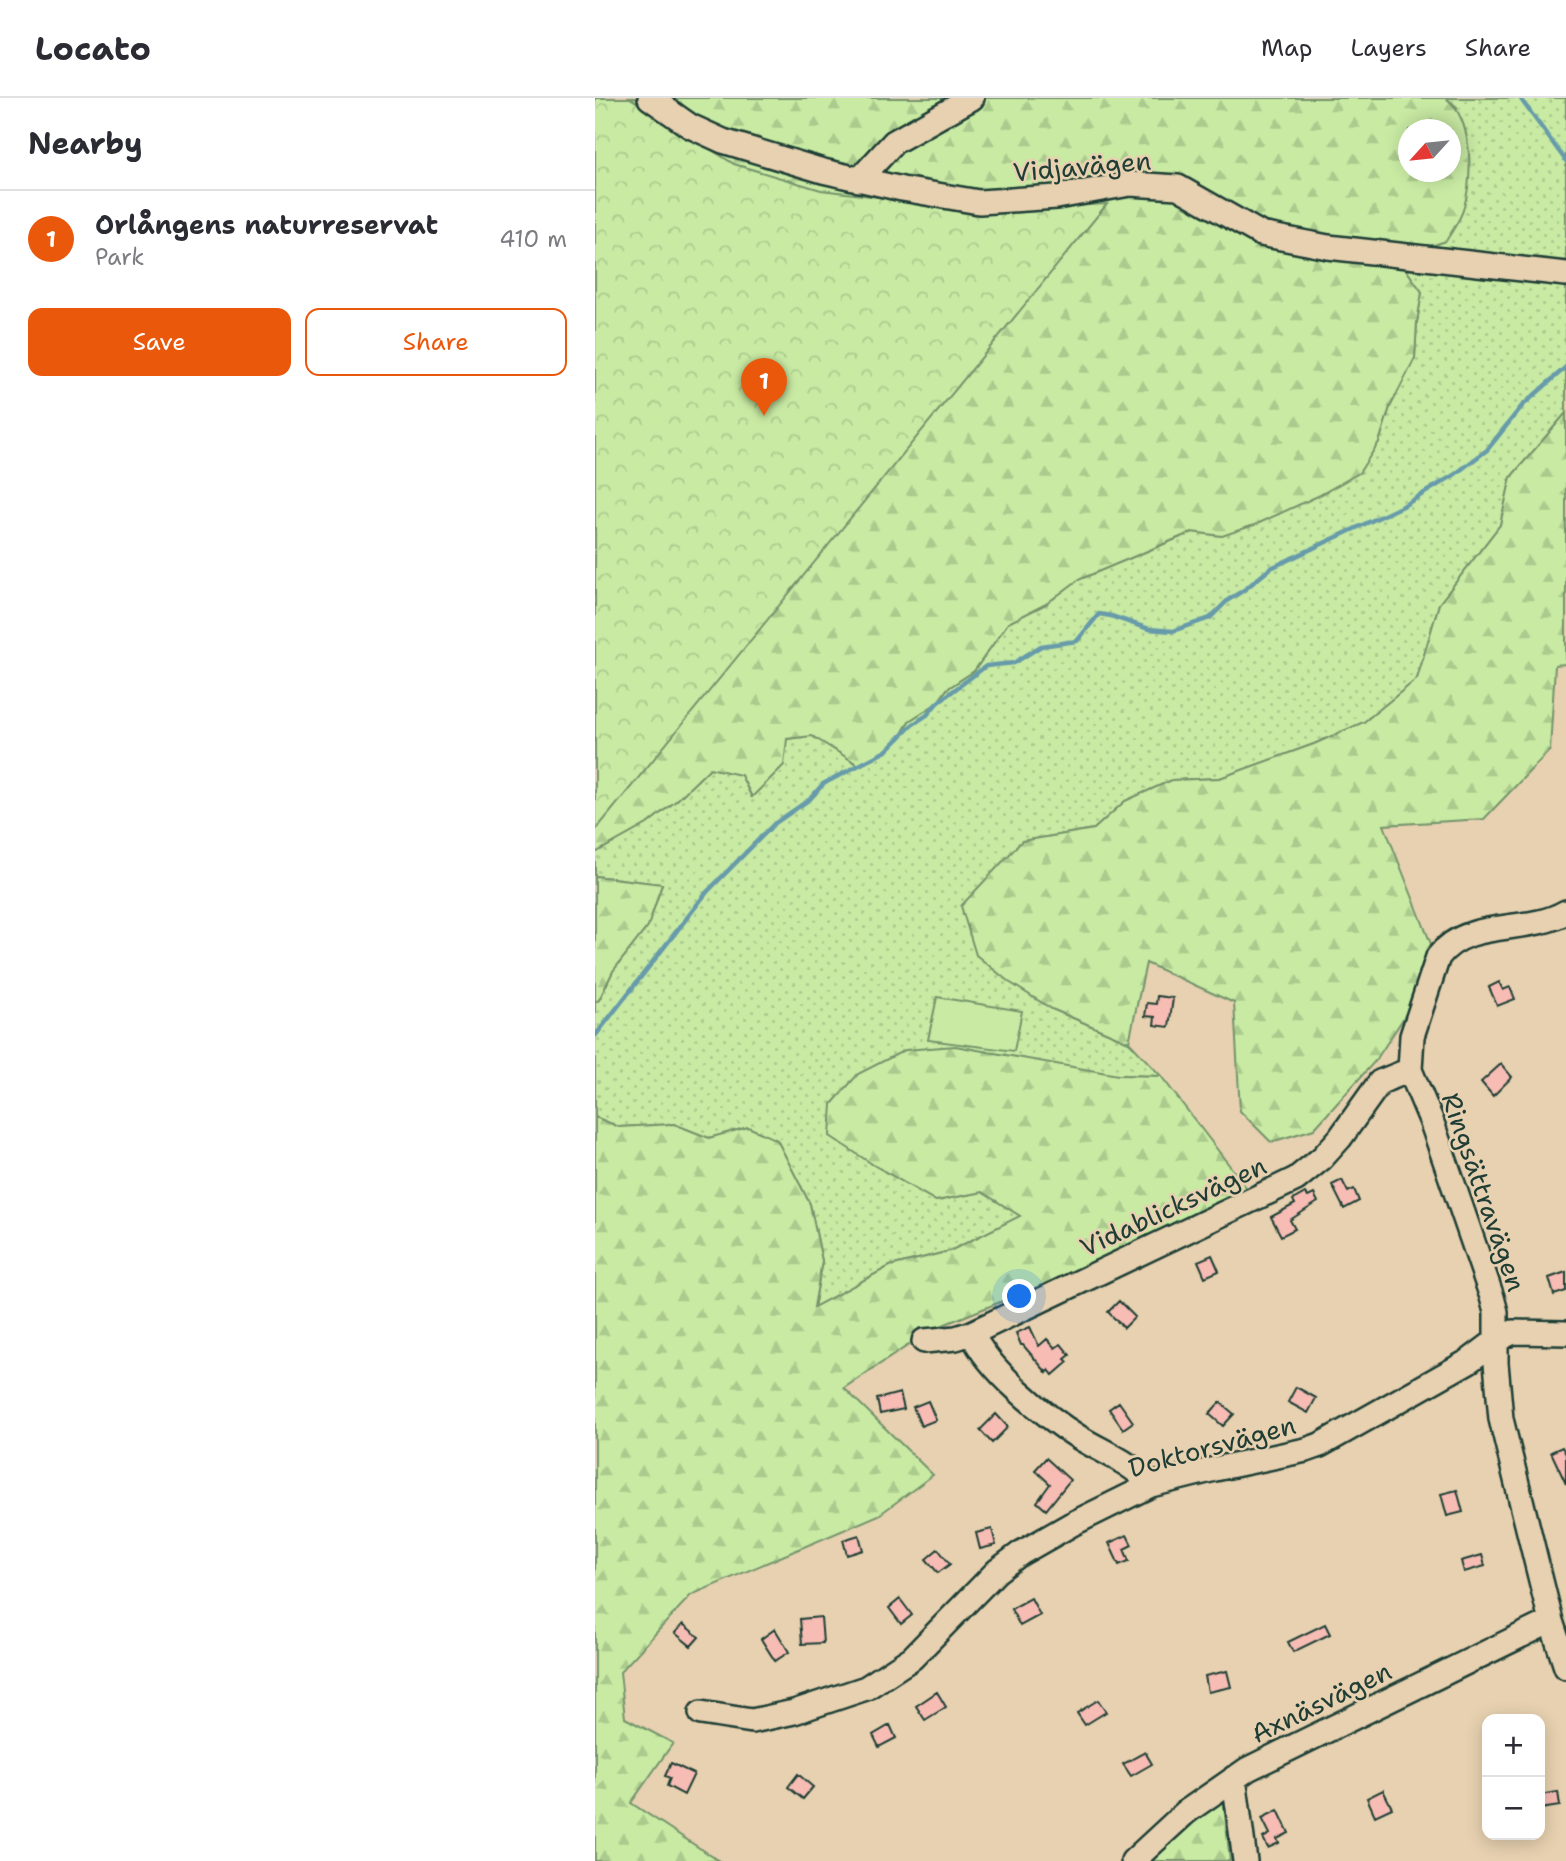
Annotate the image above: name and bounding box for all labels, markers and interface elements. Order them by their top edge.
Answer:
text: Locato [35,26,151,71]
text: Map [1261,32,1312,64]
text: Layers [1350,32,1427,64]
text: Share [1465,32,1531,64]
north arrow [1398,119,1461,182]
text: Nearby [28,123,143,164]
street label: Vidjavägen [1011,143,1153,189]
text: Orlångens naturreservat [95,207,438,242]
text: 1 [46,224,56,254]
text: 410 m [499,224,567,254]
text: Park [95,242,144,272]
button: Save [28,308,291,376]
button: Share [305,308,567,376]
pin: 1 [741,358,787,416]
street label: Ringsättravägen [1434,1088,1534,1296]
street label: Vidablicksvägen [1074,1147,1272,1265]
your location [1002,1279,1036,1313]
street label: Doktorsvägen [1125,1407,1299,1485]
street label: Axnäsvägen [1245,1653,1397,1751]
map controls [1482,1714,1545,1840]
button: + [1482,1714,1545,1777]
button: − [1482,1777,1545,1840]

